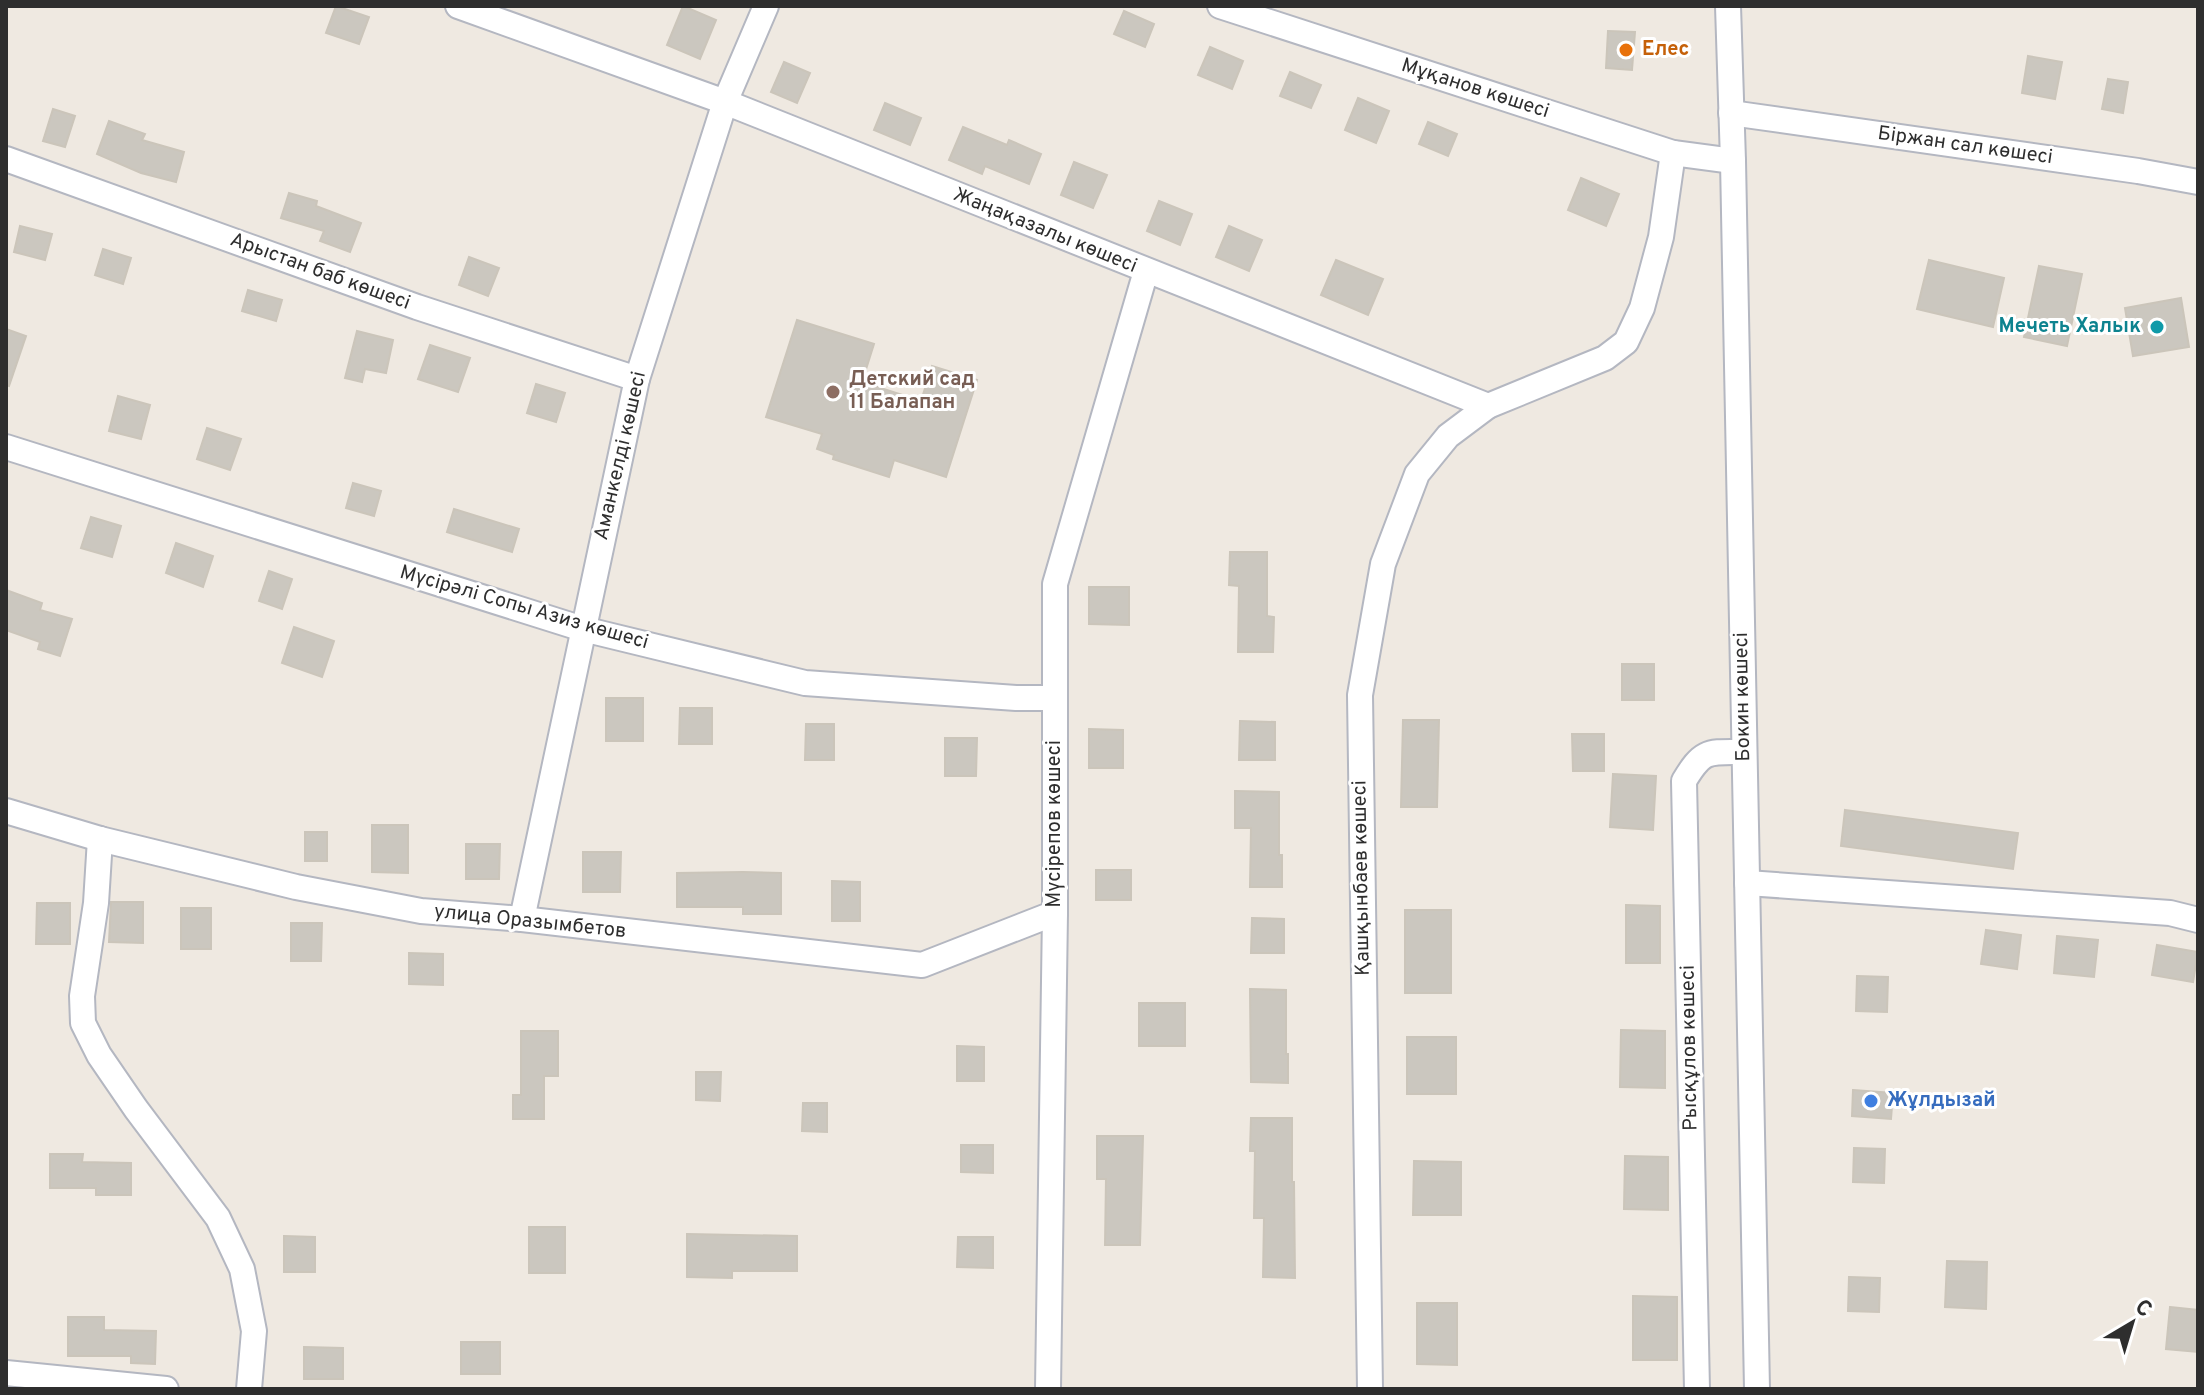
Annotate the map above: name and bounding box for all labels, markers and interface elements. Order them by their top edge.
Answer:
place label: Елес [1642,37,1689,63]
marker: Елес [1617,41,1635,59]
street label: Мұқанов көшесі [1398,53,1552,125]
street label: Біржан сал көшесі [1876,121,2054,171]
street label: Жаңақазалы көшесі [949,182,1141,280]
street label: Арыстан баб көшесі [226,227,414,317]
place label: Мечеть Халык [1998,314,2141,340]
marker: Мечеть Халык [2148,318,2166,336]
place label: Детский сад 11 Балапан [849,367,975,416]
street label: Аманкелді көшесі [589,369,653,543]
marker: Детский сад 11 Балапан [824,383,842,401]
street label: Мүсірәлі Сопы Азиз көшесі [397,560,651,656]
street label: Бокин көшесі [1729,632,1757,762]
street label: Мүсірепов көшесі [1042,740,1068,908]
street label: Қашқынбаев көшесі [1347,780,1377,976]
street label: улица Оразымбетов [433,899,627,945]
street label: Рысқұлов көшесі [1676,965,1704,1131]
place label: Жұлдызай [1887,1088,1996,1114]
marker: Жұлдызай [1862,1092,1880,1110]
north arrow [2092,1283,2172,1363]
text: С [2129,1294,2157,1324]

